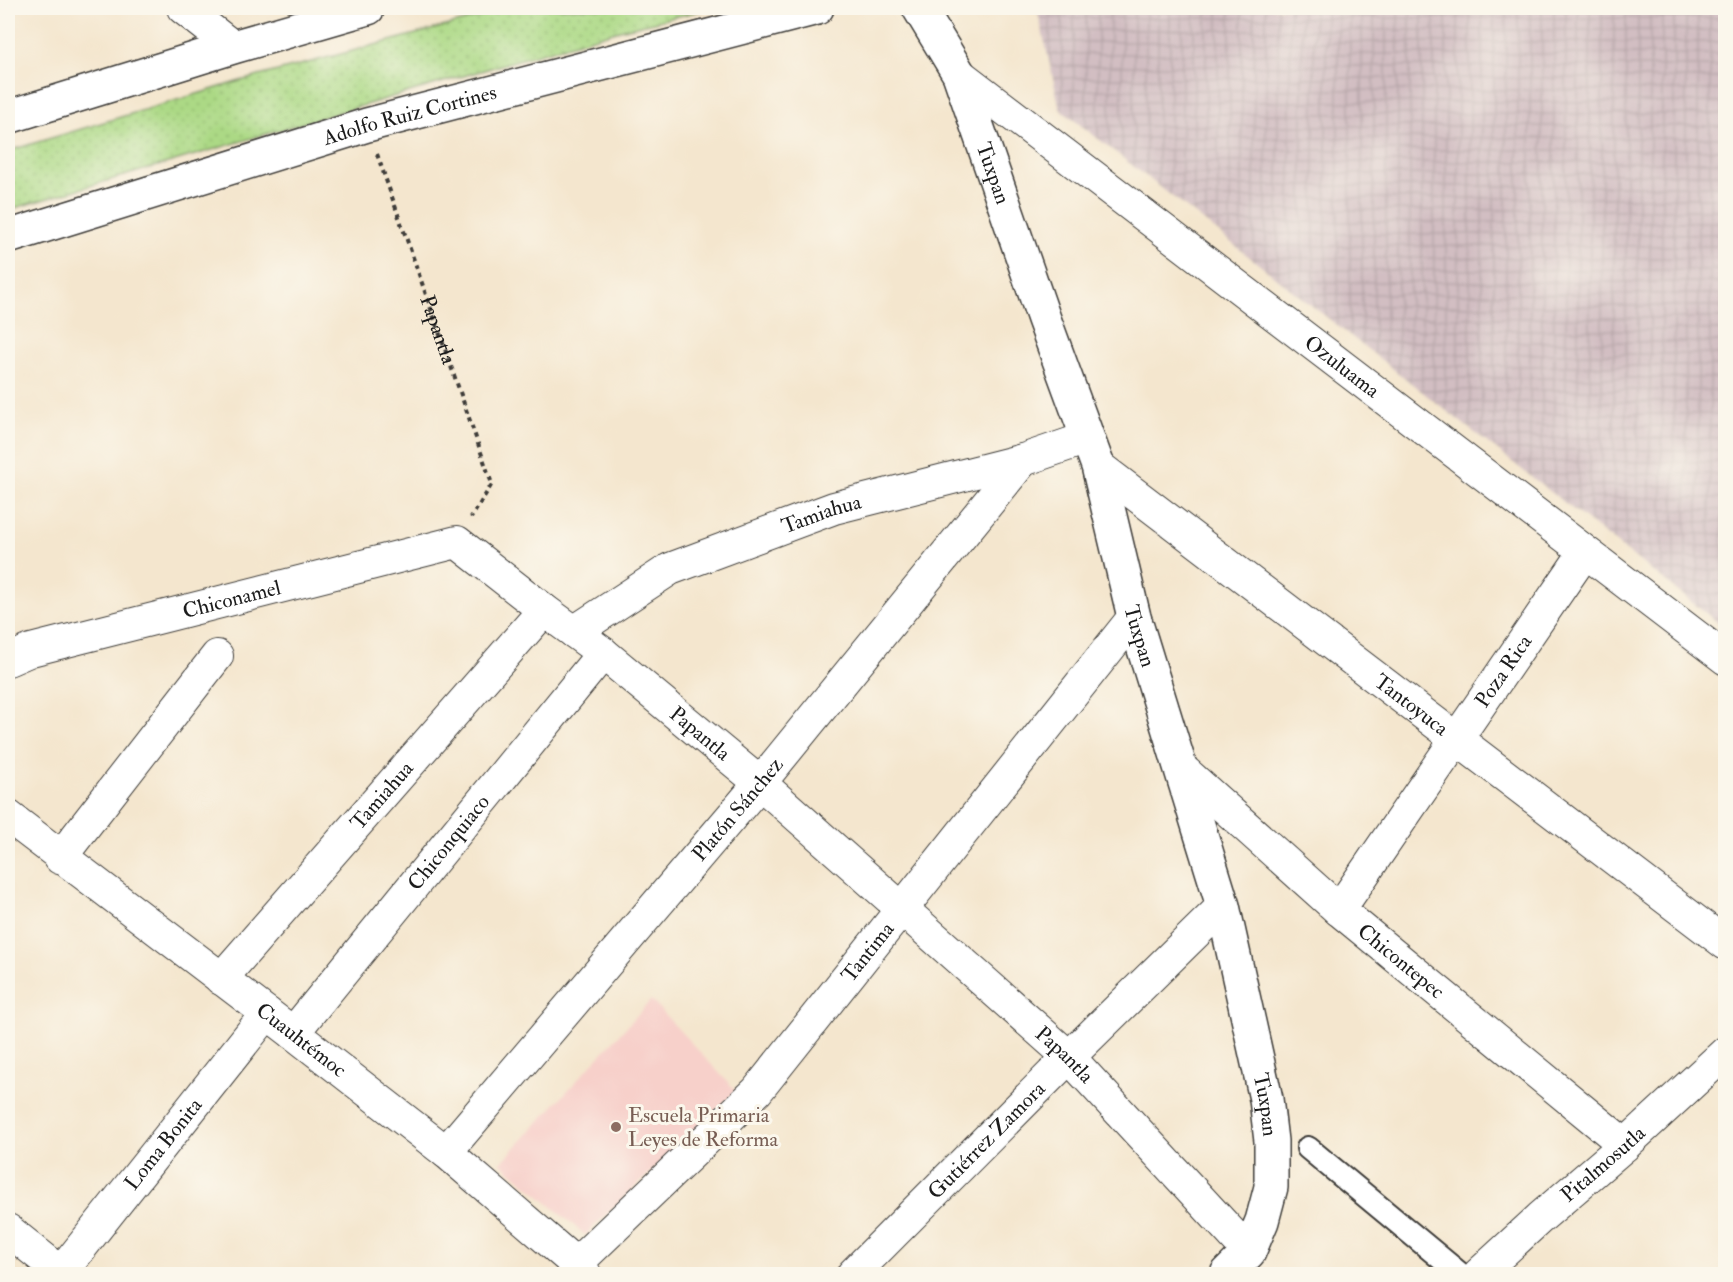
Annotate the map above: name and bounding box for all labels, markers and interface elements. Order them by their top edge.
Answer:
street label: Adolfo Ruiz Cortines [319,79,500,152]
street label: Tuxpan [970,139,1016,208]
street label: Papantla [413,292,462,368]
street label: Ozuluama [1299,329,1385,404]
street label: Tamiahua [778,489,865,540]
street label: Chiconamel [180,574,284,625]
street label: Tuxpan [1118,602,1162,671]
street label: Poza Rica [1469,629,1538,713]
street label: Tantoyuca [1369,668,1454,742]
street label: Papantla [664,701,736,767]
street label: Platón Sánchez [686,752,789,867]
street label: Tamiahua [345,755,420,836]
street label: Chiconquiaco [402,789,496,896]
street label: Tantima [836,916,901,988]
street label: Chicontepec [1352,918,1450,1005]
street label: Cuauhtémoc [251,997,352,1084]
street label: Papantla [1029,1020,1100,1089]
street label: Tuxpan [1247,1070,1283,1138]
street label: Gutiérrez Zamora [922,1075,1051,1205]
street label: Loma Bonita [119,1092,209,1196]
place label: Escuela Primaria Leyes de Reforma [628,1102,779,1153]
marker: Escuela Primaria Leyes de Reforma [609,1120,623,1134]
street label: Pitalmosutla [1555,1120,1652,1208]

